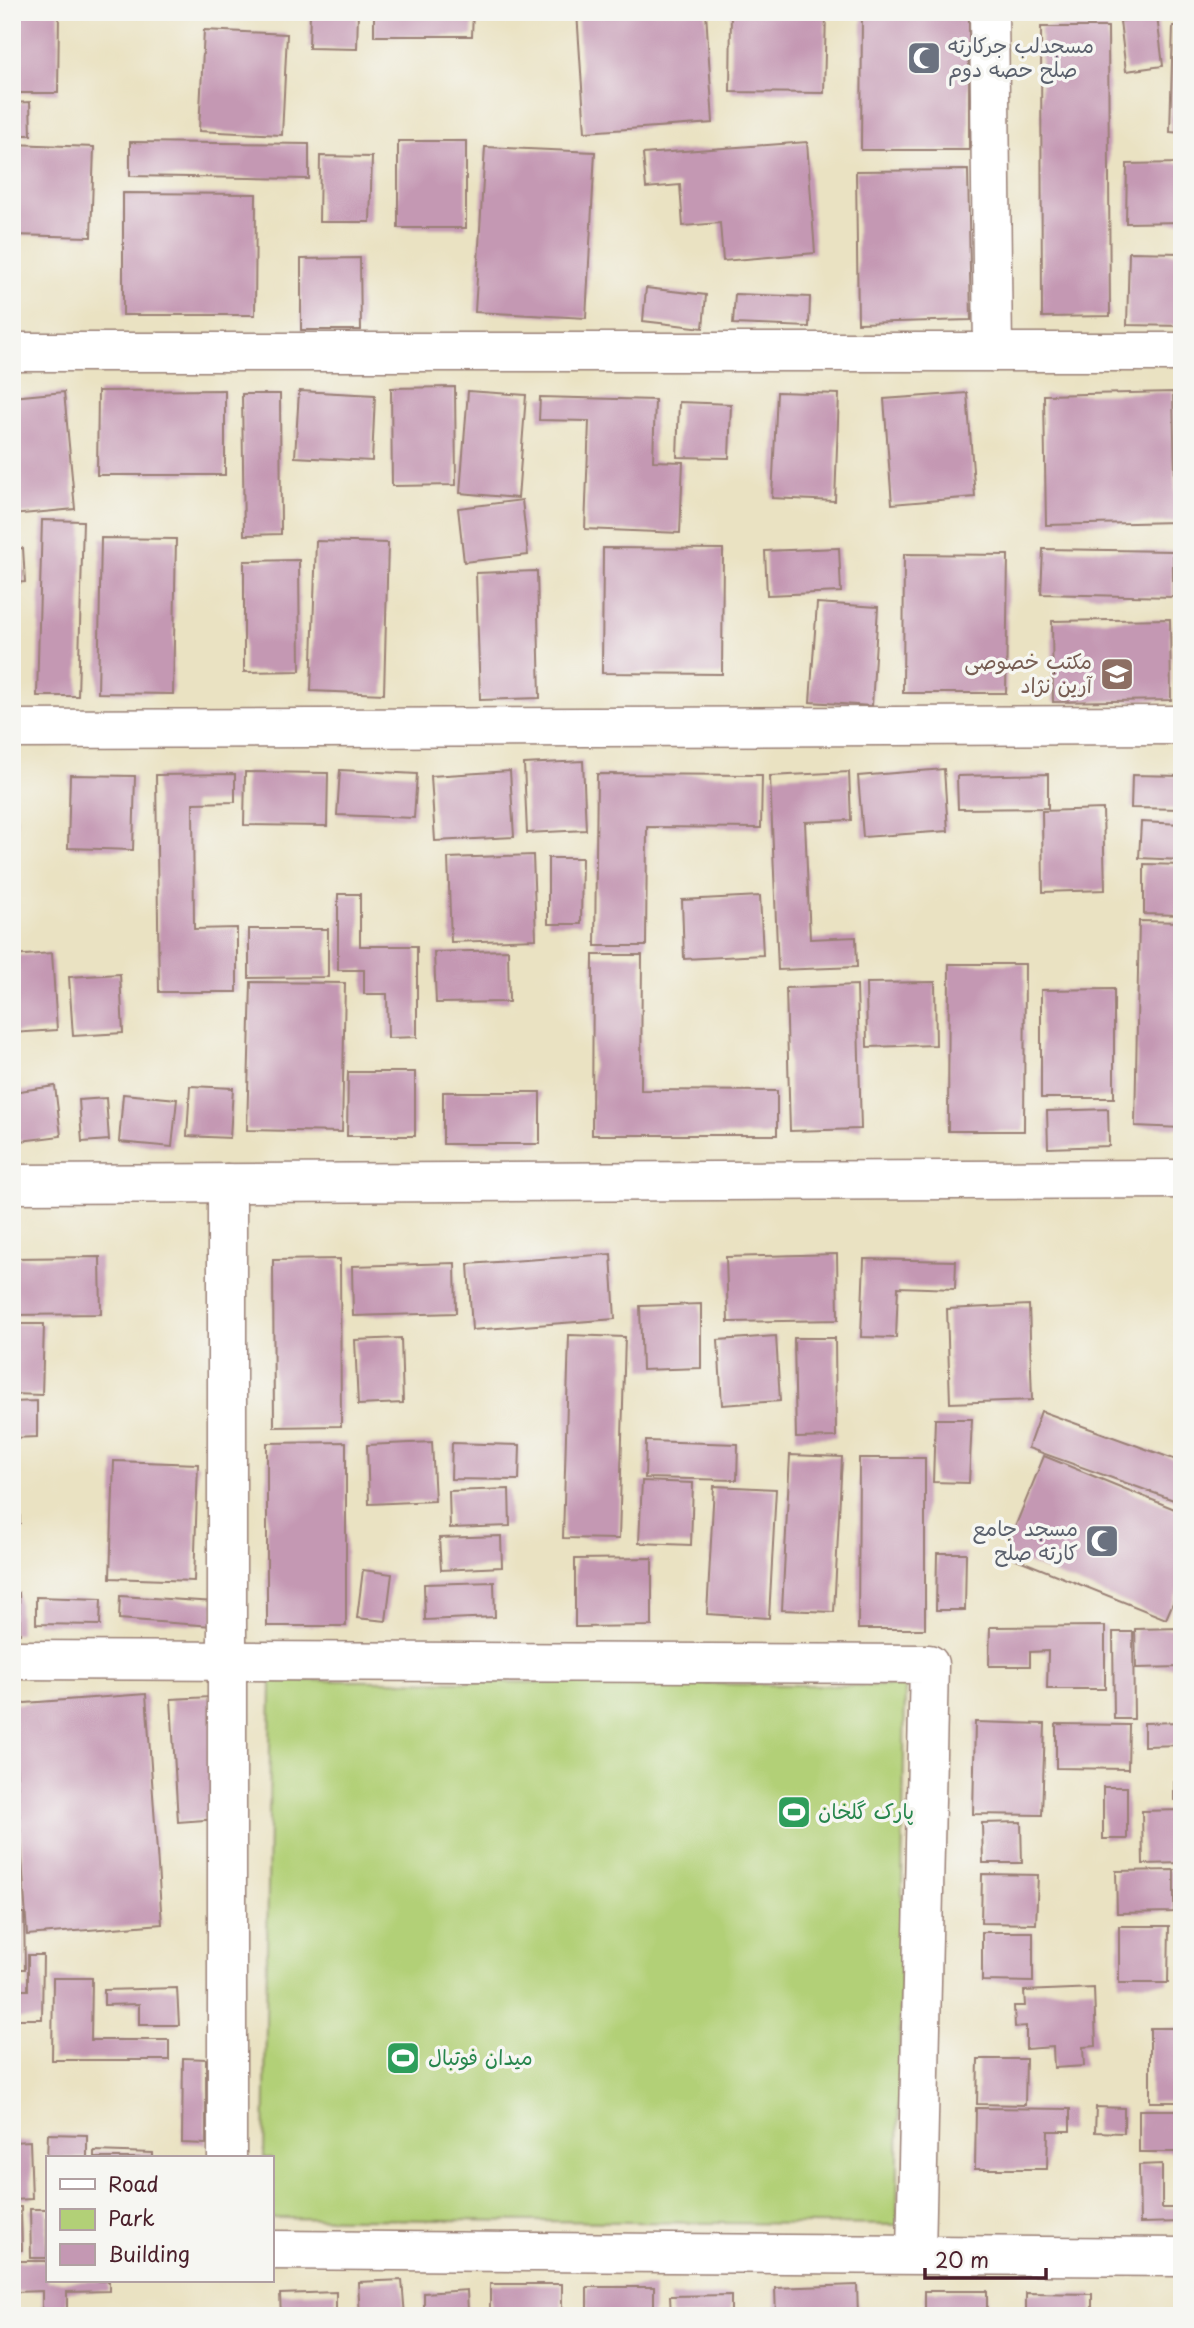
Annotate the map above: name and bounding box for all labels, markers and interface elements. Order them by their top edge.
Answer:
place label: مسجدلب جرکارته صلح حصه دوم [948,28,1094,86]
mosque icon: مسجدلب جرکارته صلح حصه دوم [905,39,943,77]
place label: مکتب خصوصی آرین نژاد [964,644,1093,700]
school or university icon: مکتب خصوصی آرین نژاد [1098,655,1136,693]
place label: مسجد جامع کارته صلح [972,1511,1078,1567]
mosque icon: مسجد جامع کارته صلح [1083,1522,1121,1560]
sports icon: پارک گلخان [775,1793,813,1831]
place label: پارک گلخان [818,1794,914,1826]
sports icon: میدان فوتبال [384,2039,422,2077]
place label: میدان فوتبال [428,2040,533,2072]
legend [46,2156,273,2282]
text: Road [108,2167,159,2199]
text: Park [108,2201,155,2233]
text: Building [108,2237,190,2269]
scale bar [925,2237,1045,2281]
text: 20 m [935,2243,989,2275]

